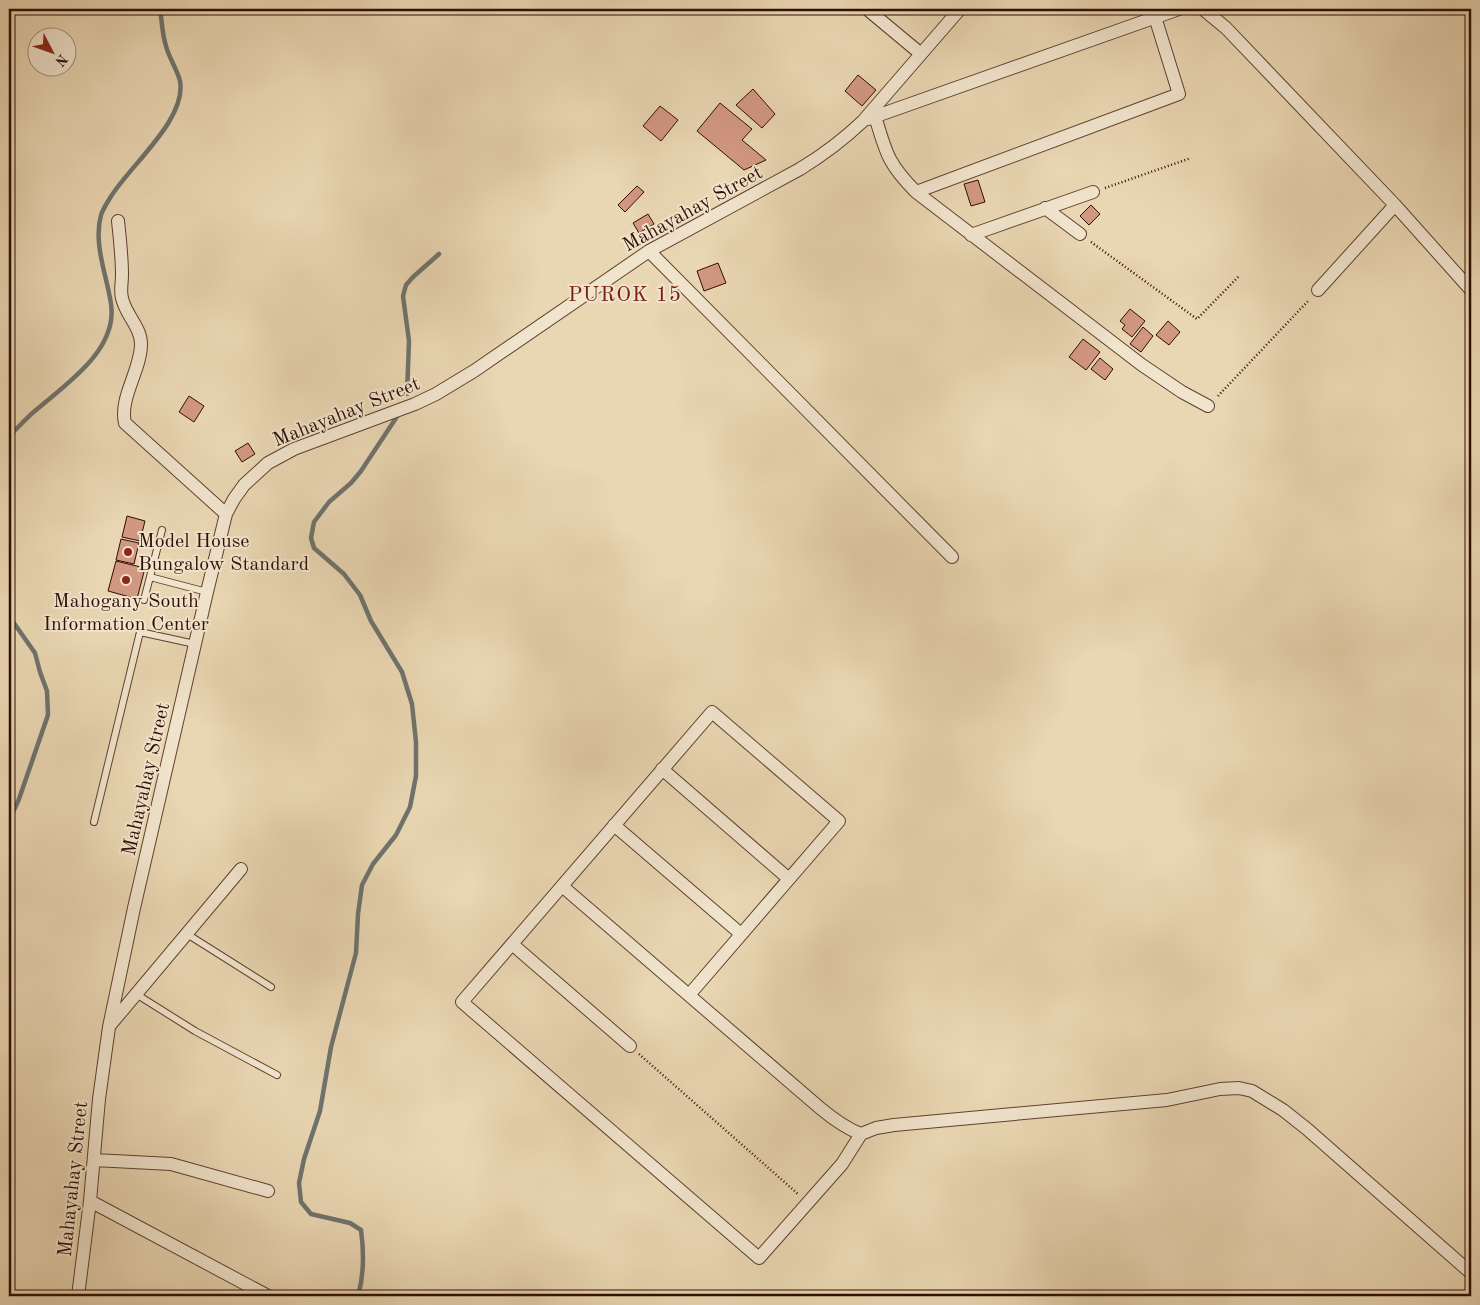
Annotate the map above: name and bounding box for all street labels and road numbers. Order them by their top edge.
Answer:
street label: Mahayahay Street [620,163,766,256]
street label: Mahayahay Street [270,374,423,451]
street label: Mahayahay Street [120,701,174,858]
street label: Mahayahay Street [56,1100,92,1258]

